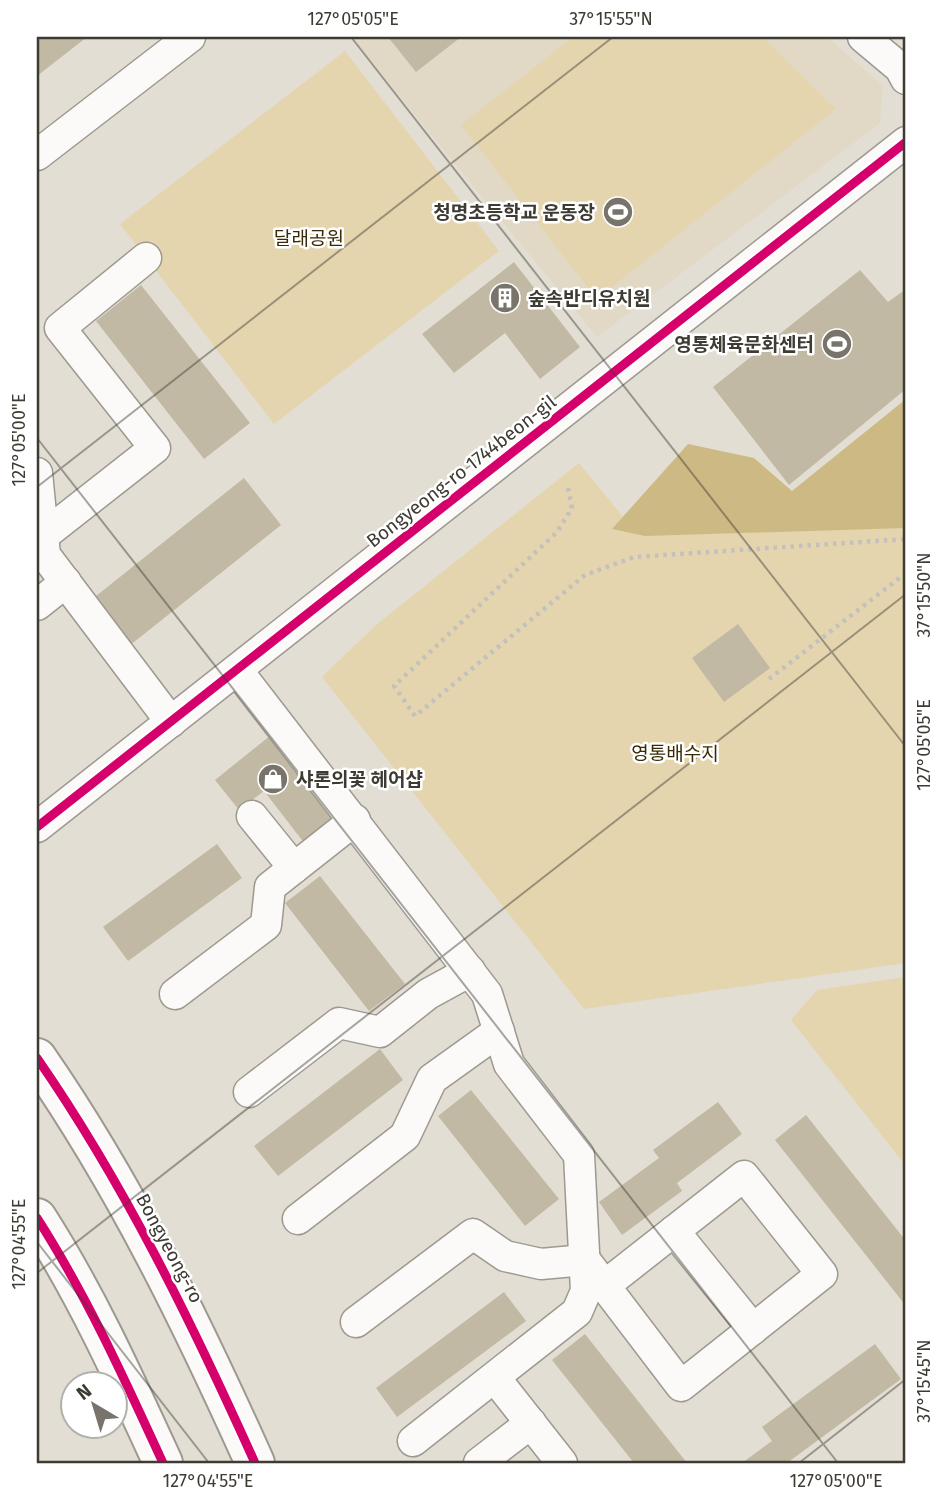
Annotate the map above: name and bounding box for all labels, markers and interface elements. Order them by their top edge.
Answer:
text: 127°05'05"E [307,8,399,30]
text: 37°15'55"N [569,8,653,30]
sports icon: 청명초등학교 운동장 [601,195,635,229]
place label: 청명초등학교 운동장 [433,201,595,224]
park label: 달래공원 [274,227,344,250]
building icon: 숲속반디유치원 [488,281,522,315]
place label: 숲속반디유치원 [528,287,650,310]
sports icon: 영통체육문화센터 [820,327,854,361]
place label: 영통체육문화센터 [674,333,814,356]
street label: Bongyeong-ro 1744beon-gil [362,390,561,553]
text: 127°05'00"E [8,393,30,487]
text: 37°15'50"N [913,552,935,638]
text: 127°05'05"E [913,699,935,791]
park label: 영통배수지 [631,742,719,765]
shop icon: 샤론의꽃 헤어샵 [256,762,290,796]
place label: 샤론의꽃 헤어샵 [296,768,423,791]
street label: Bongyeong-ro [131,1190,208,1307]
text: 127°04'55"E [8,1199,30,1290]
text: 37°15'45"N [913,1339,935,1423]
north arrow [60,1370,130,1440]
text: N [72,1379,96,1405]
text: 127°04'55"E [163,1470,254,1492]
text: 127°05'00"E [789,1470,883,1492]

